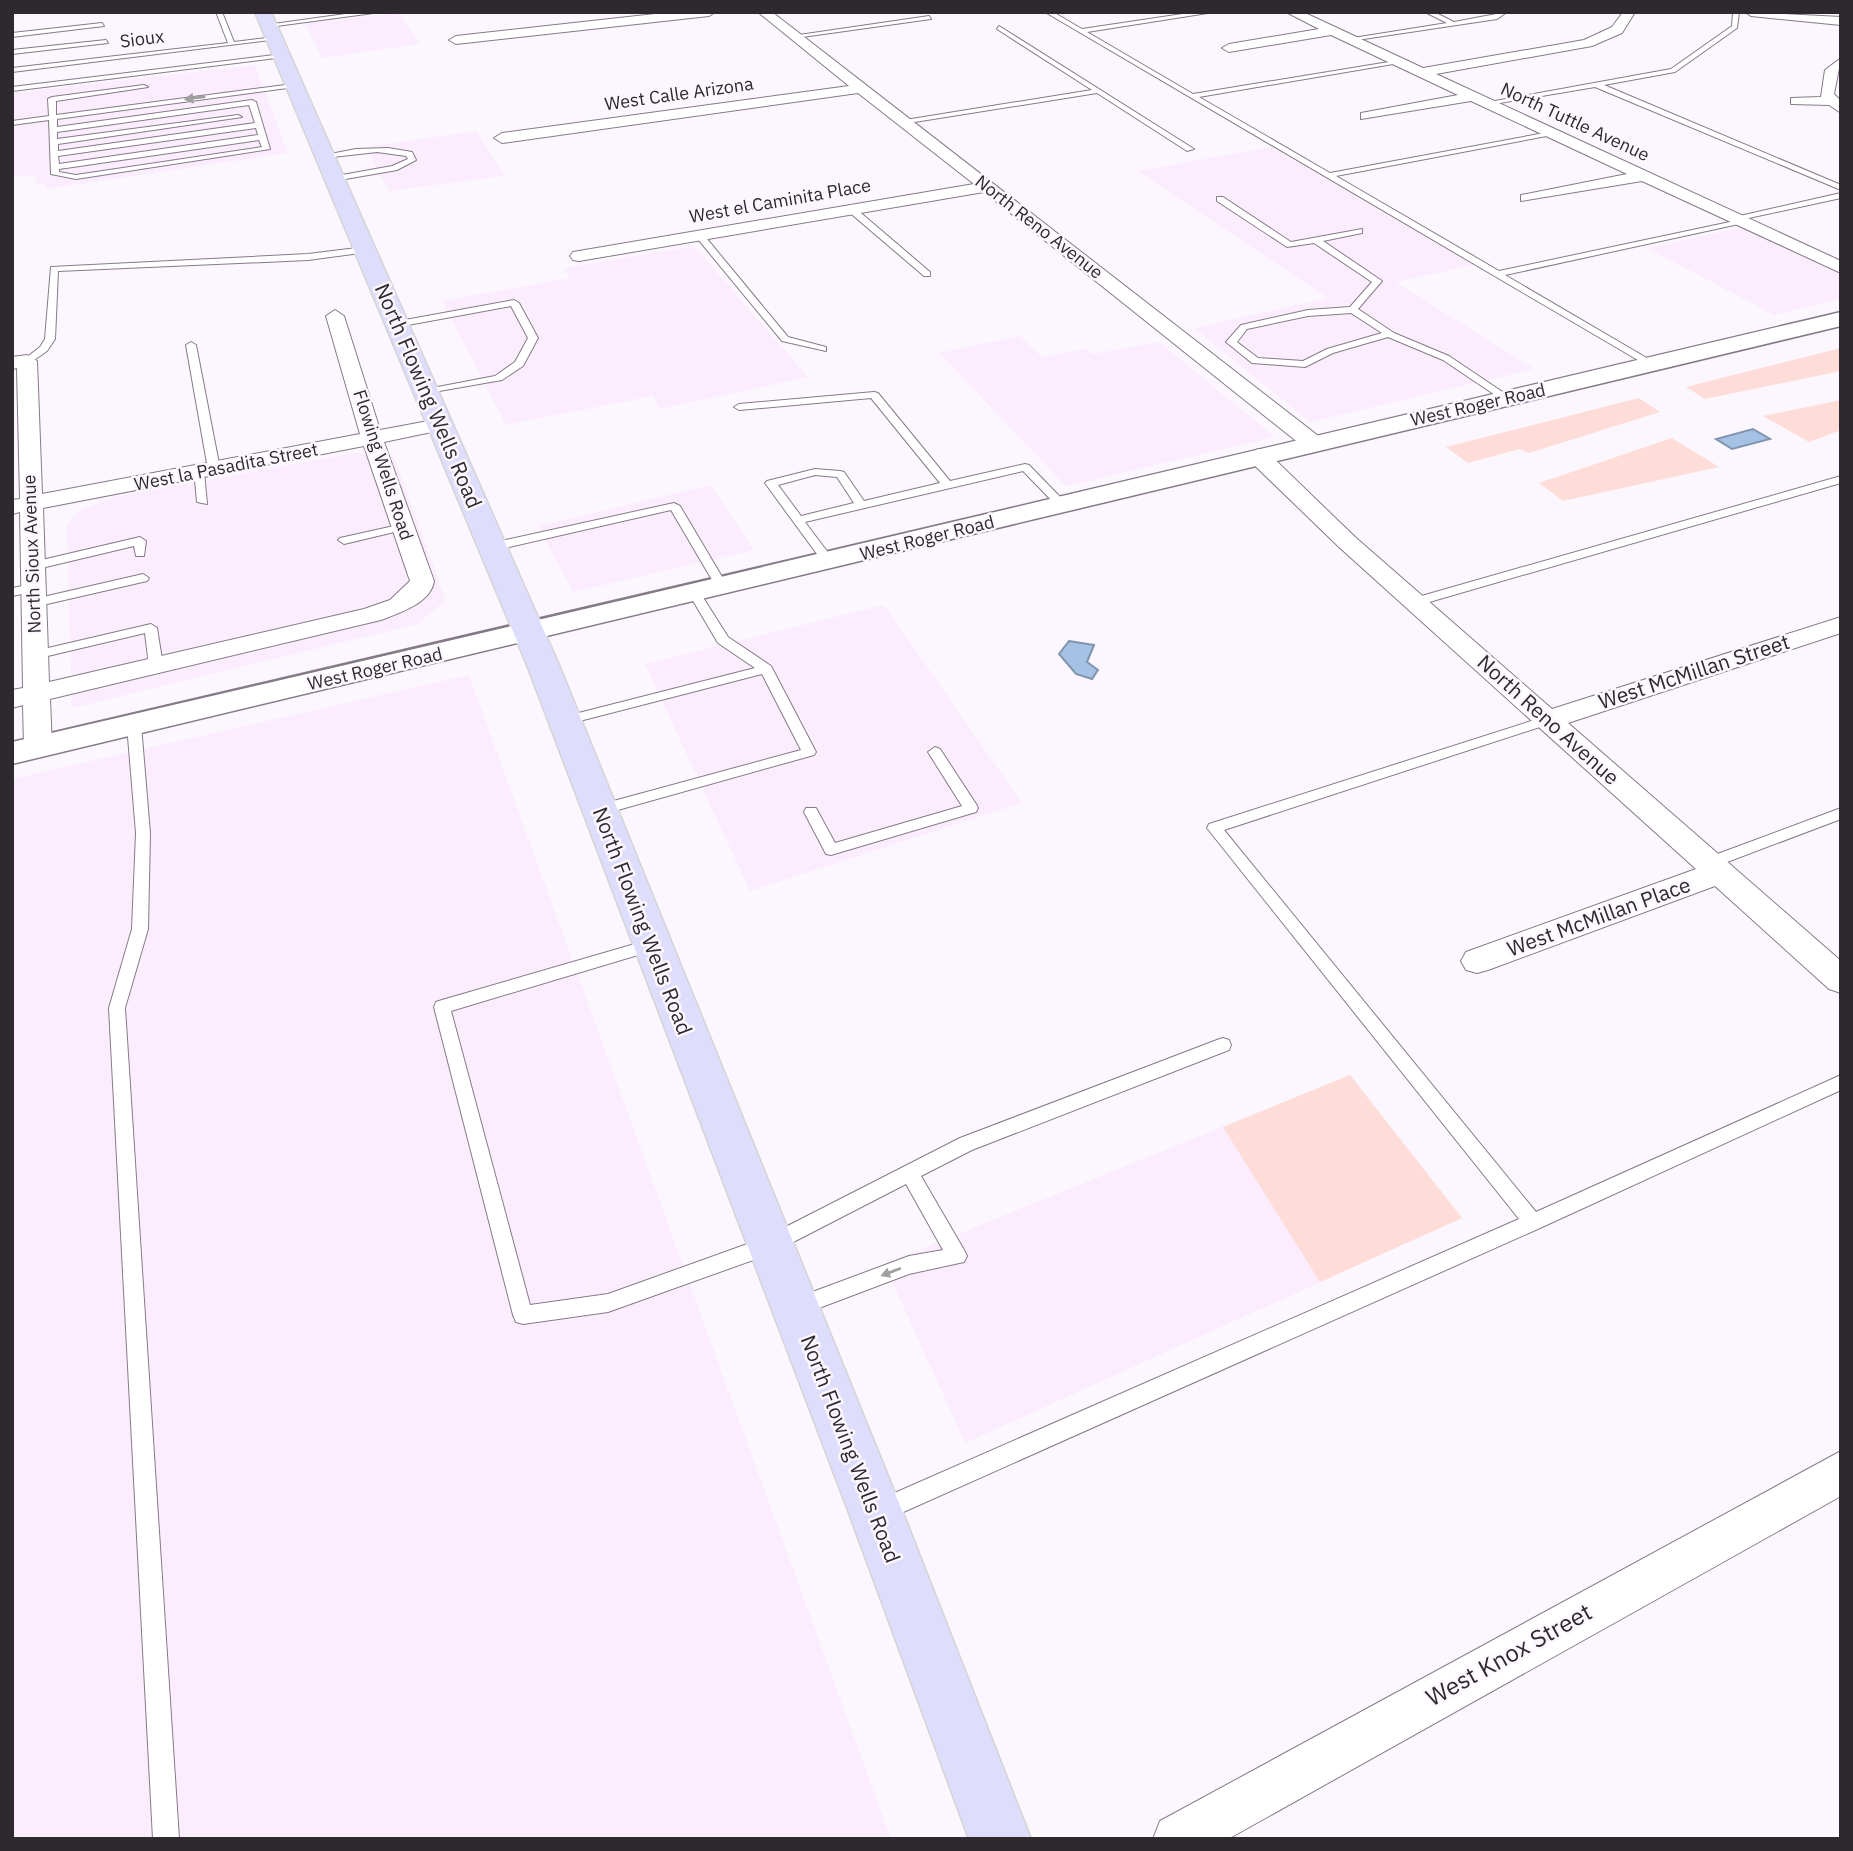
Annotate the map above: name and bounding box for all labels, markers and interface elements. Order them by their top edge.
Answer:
street label: Sioux [119,24,165,53]
street label: West Calle Arizona [603,72,755,115]
street label: North Tuttle Avenue [1497,77,1653,166]
one-way arrow [184,92,206,103]
street label: North Reno Avenue [971,170,1108,284]
street label: West el Caminita Place [687,173,873,228]
street label: North Flowing Wells Road [369,280,487,512]
street label: West Roger Road [1408,378,1548,431]
street label: Flowing Wells Road [348,387,418,543]
street label: West la Pasadita Street [132,437,320,496]
street label: North Sioux Avenue [17,474,46,634]
street label: West Roger Road [857,510,996,565]
street label: West McMillan Street [1595,627,1793,715]
street label: West Roger Road [305,642,445,695]
street label: North Reno Avenue [1472,648,1626,791]
street label: North Flowing Wells Road [587,803,699,1039]
street label: West McMillan Place [1503,870,1694,962]
one-way arrow [880,1267,901,1278]
street label: North Flowing Wells Road [795,1331,907,1567]
street label: West Knox Street [1420,1595,1597,1713]

